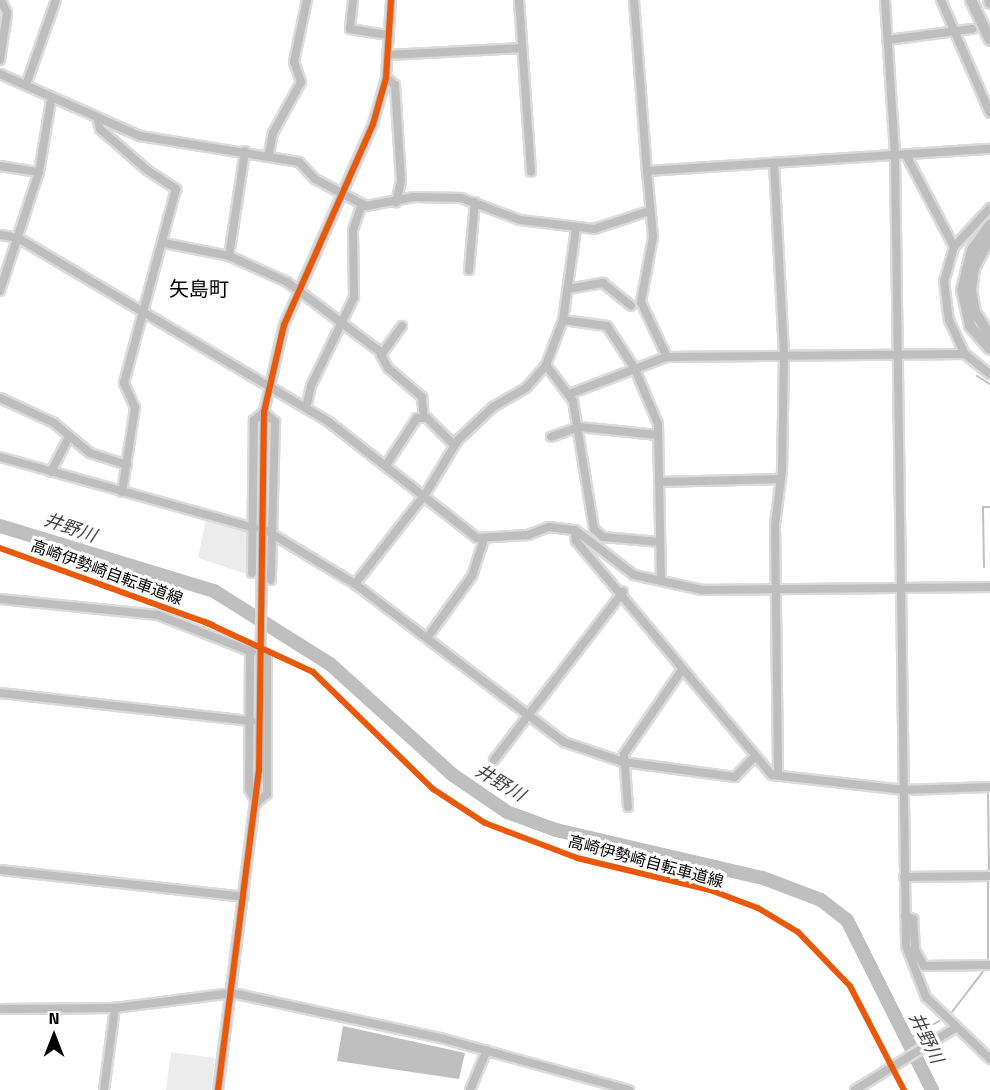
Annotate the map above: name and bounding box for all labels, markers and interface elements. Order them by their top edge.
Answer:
district label: 矢島町 [169,276,229,300]
water label: 井野川 [41,509,99,547]
street label: 高崎伊勢崎自転車道線 [29,536,185,608]
water label: 井野川 [471,760,529,806]
street label: 高崎伊勢崎自転車道線 [566,831,726,891]
north arrow [24,1006,84,1066]
text: N [48,1006,60,1030]
water label: 井野川 [904,1009,948,1067]

